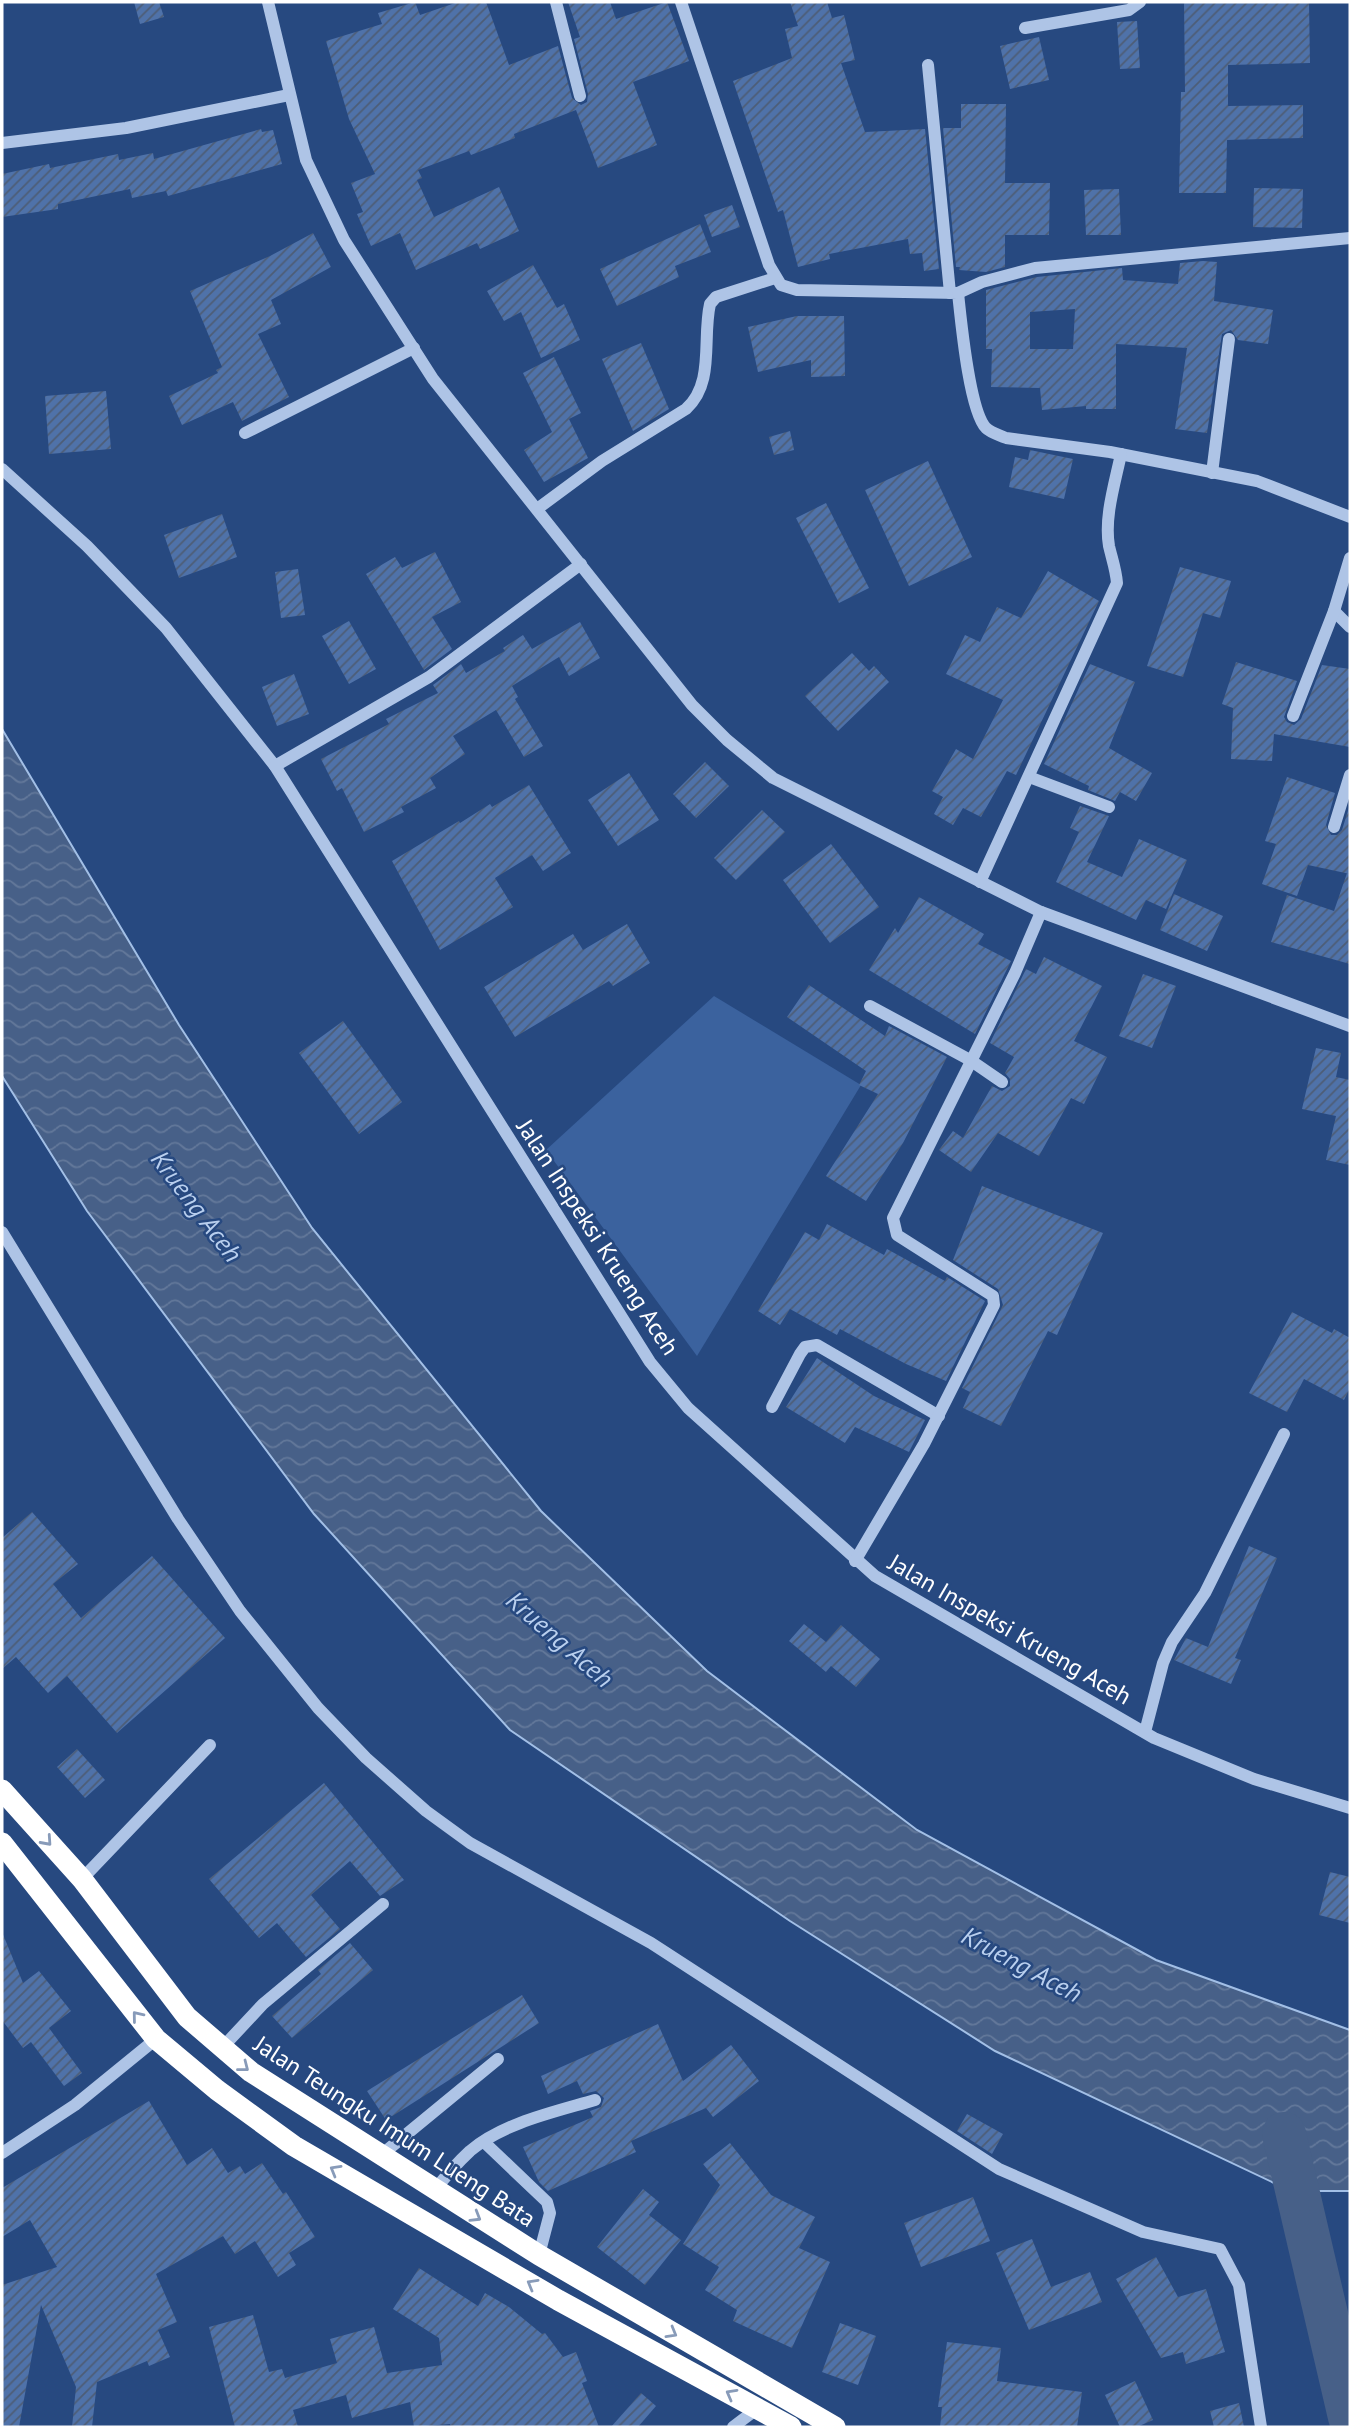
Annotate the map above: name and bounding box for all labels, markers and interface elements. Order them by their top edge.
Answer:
street label: Jalan Inspeksi Krueng Aceh [509,1112,686,1361]
water label: Krueng Aceh [144,1144,250,1268]
street label: Jalan Inspeksi Krueng Aceh [882,1546,1137,1711]
water label: Krueng Aceh [500,1583,620,1695]
one-way arrow [39,1832,51,1845]
water label: Krueng Aceh [956,1919,1088,2009]
one-way arrow [133,2012,146,2024]
street label: Jalan Teungku Imum Lueng Bata [248,2028,542,2234]
one-way arrow [236,2058,248,2071]
one-way arrow [330,2165,343,2178]
one-way arrow [468,2209,481,2222]
one-way arrow [527,2279,539,2292]
one-way arrow [664,2325,677,2338]
one-way arrow [726,2389,739,2402]

